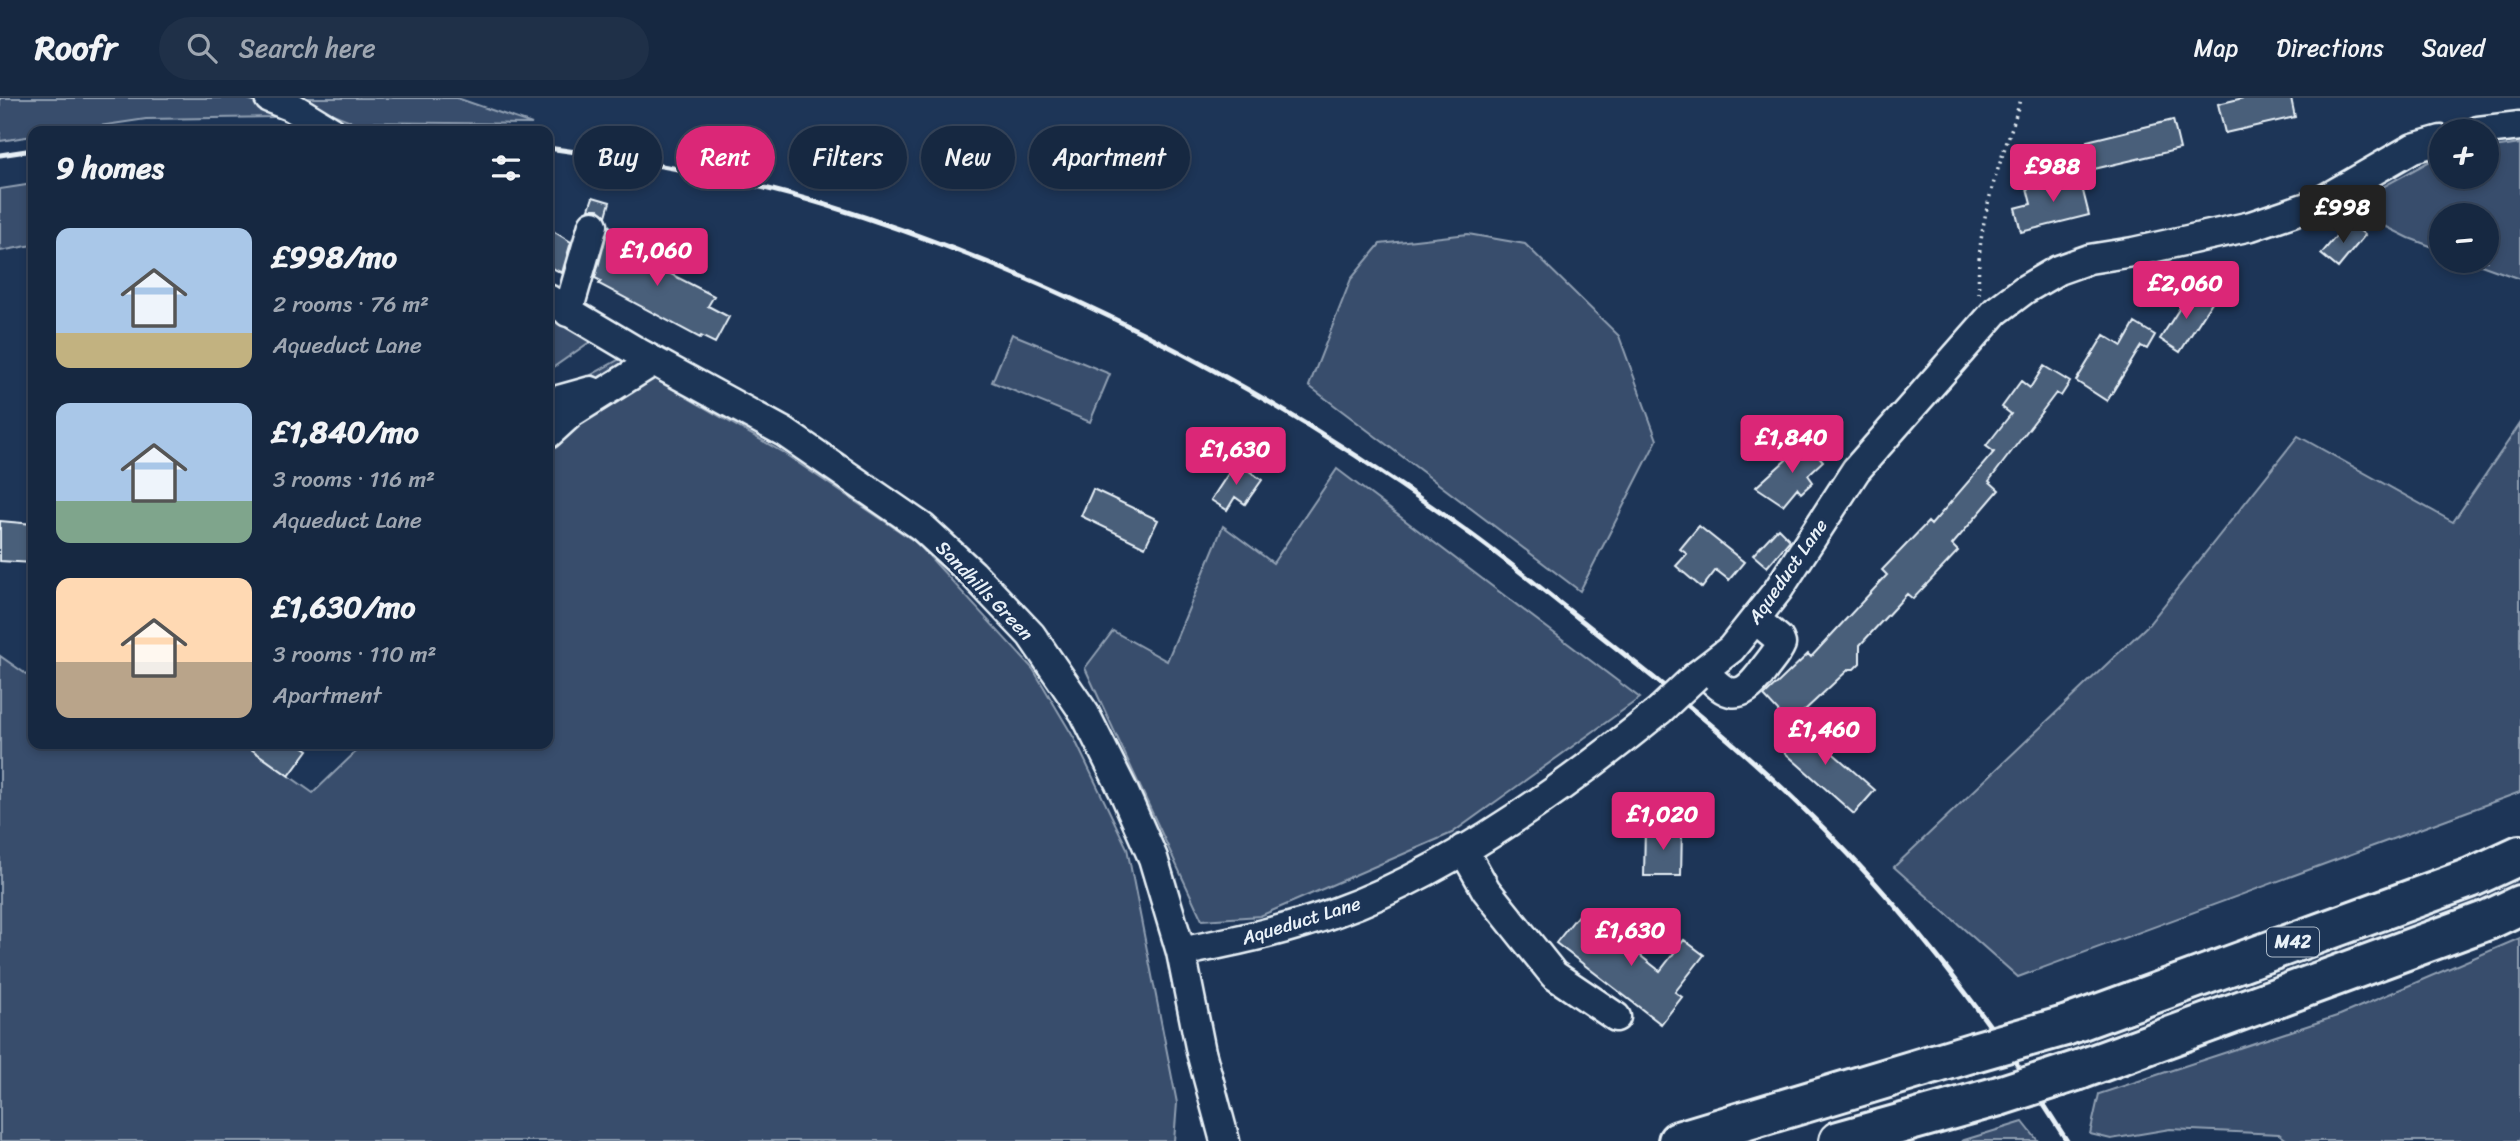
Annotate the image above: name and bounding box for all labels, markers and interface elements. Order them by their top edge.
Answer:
search box [159,17,649,80]
text: Roofr [35,19,117,77]
text: Search here [239,25,376,71]
text: Map [2194,27,2238,69]
text: Directions [2276,27,2384,69]
text: Saved [2422,27,2485,69]
icon: search [183,29,221,67]
map controls [2429,119,2499,273]
button: + [2429,119,2499,189]
chip: Buy [574,126,662,189]
chip: Rent [676,126,775,189]
chip: Filters [789,126,907,189]
chip: New [921,126,1015,189]
chip: Apartment [1029,126,1190,189]
text: 9 homes [56,141,164,195]
pin: £988 [2012,144,2094,204]
text: £988 [2026,146,2080,187]
icon: filters [487,149,525,187]
pin: £998 [2302,186,2384,245]
text: £998 [2316,187,2370,228]
button: − [2429,203,2499,273]
pin: £1,060 [600,228,714,288]
text: £998/mo [273,230,397,284]
text: £1,060 [622,230,692,271]
icon: home [112,256,196,340]
pin: £2,060 [2129,262,2243,321]
text: £2,060 [2149,263,2223,304]
text: 2 rooms · 76 m² [273,284,429,325]
text: Aqueduct Lane [273,325,422,366]
text: £1,840/mo [273,405,419,459]
pin: £1,840 [1735,416,1849,475]
text: £1,840 [1756,417,1828,458]
pin: £1,630 [1179,428,1293,487]
text: £1,630 [1202,429,1270,470]
icon: home [112,431,196,515]
text: 3 rooms · 116 m² [273,459,435,500]
text: Aqueduct Lane [273,500,422,541]
street label: Aqueduct Lane [1738,511,1836,632]
street label: Sandhills Green [928,532,1042,649]
text: £1,630/mo [273,580,415,634]
icon: home [112,606,196,690]
text: 3 rooms · 110 m² [273,634,437,675]
text: Apartment [273,675,382,716]
pin: £1,460 [1768,708,1882,767]
text: £1,460 [1790,709,1860,750]
pin: £1,020 [1606,792,1720,852]
text: £1,020 [1628,794,1698,835]
street label: Aqueduct Lane [1237,887,1365,955]
pin: £1,630 [1574,908,1688,968]
text: £1,630 [1597,910,1665,951]
road number: M42 [2267,928,2319,956]

